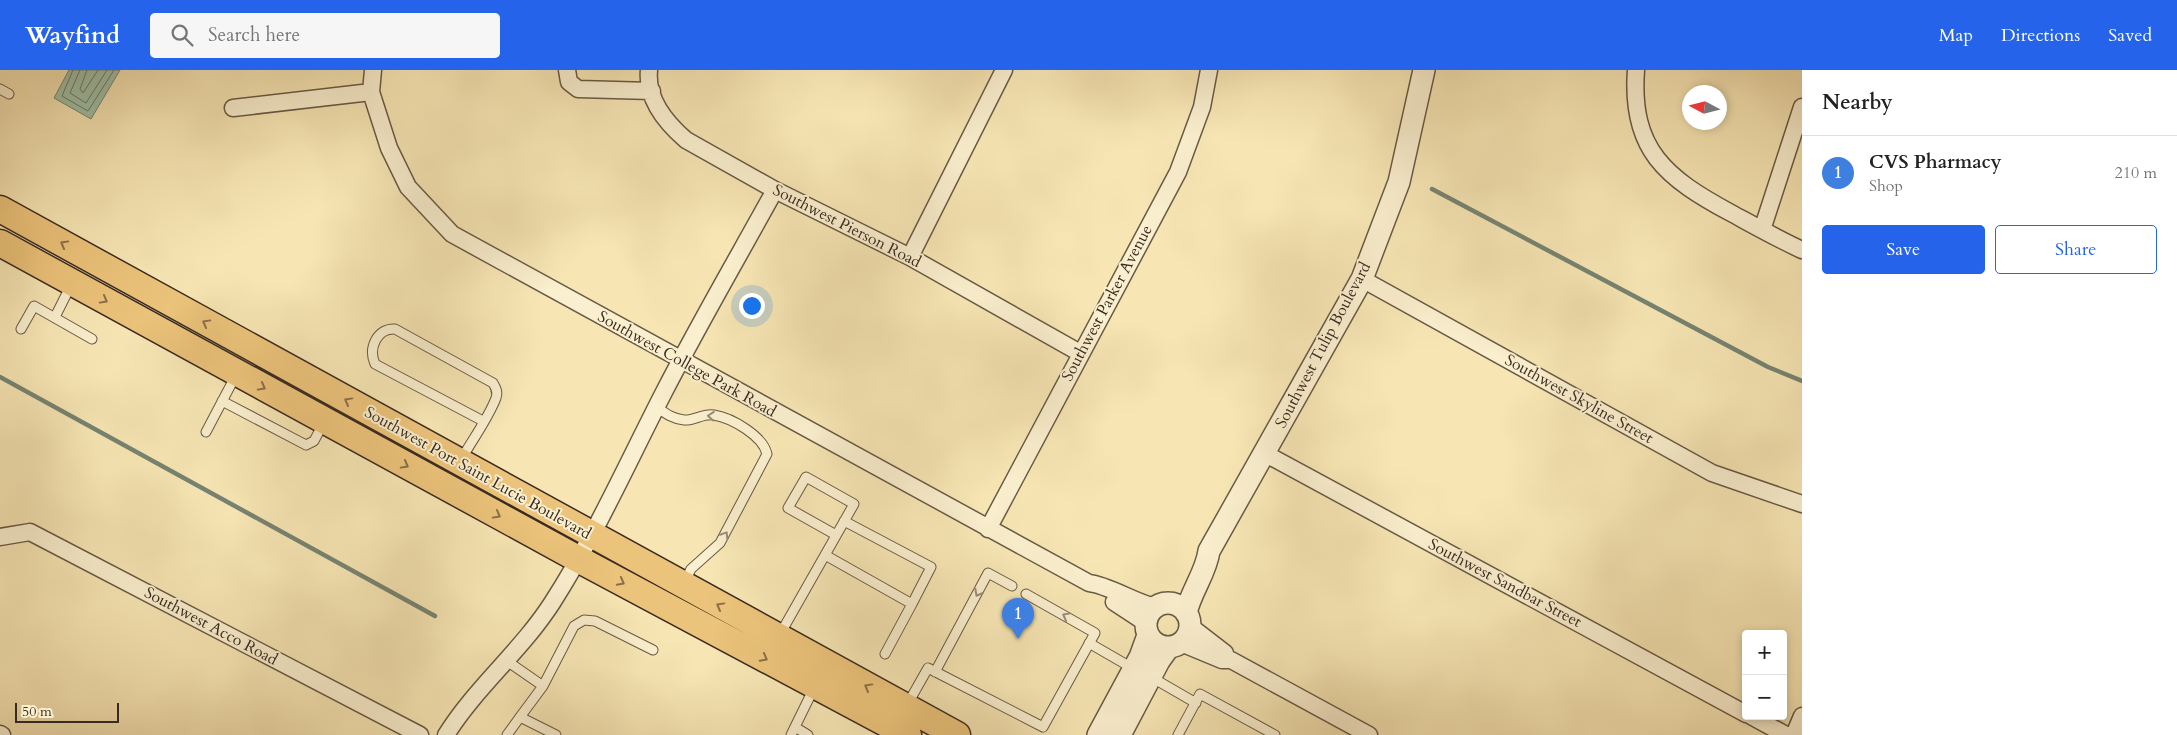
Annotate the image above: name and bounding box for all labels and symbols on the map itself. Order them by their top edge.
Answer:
north arrow [1682,85,1727,130]
street label: Southwest Pierson Road [769,179,925,273]
street label: Southwest Parker Avenue [1056,221,1158,385]
one-way arrow [60,241,69,251]
street label: Southwest Tulip Boulevard [1270,258,1376,432]
your location [739,293,765,319]
one-way arrow [99,294,108,304]
street label: Southwest College Park Road [594,306,781,423]
one-way arrow [202,319,211,329]
street label: Southwest Skyline Street [1501,349,1657,449]
one-way arrow [257,380,266,390]
one-way arrow [345,397,354,407]
street label: Southwest Port Saint Lucie Boulevard [361,401,596,545]
one-way arrow [707,411,715,422]
one-way arrow [399,459,408,469]
one-way arrow [492,509,501,519]
one-way arrow [719,531,728,540]
street label: Southwest Sandbar Street [1424,533,1586,633]
one-way arrow [615,576,624,586]
street label: Southwest Acco Road [140,582,282,671]
one-way arrow [974,587,984,596]
pin: 1 [1002,598,1034,639]
one-way arrow [717,602,726,612]
one-way arrow [1062,613,1071,623]
one-way arrow [759,652,768,662]
one-way arrow [864,683,873,693]
scale bar [15,700,119,723]

